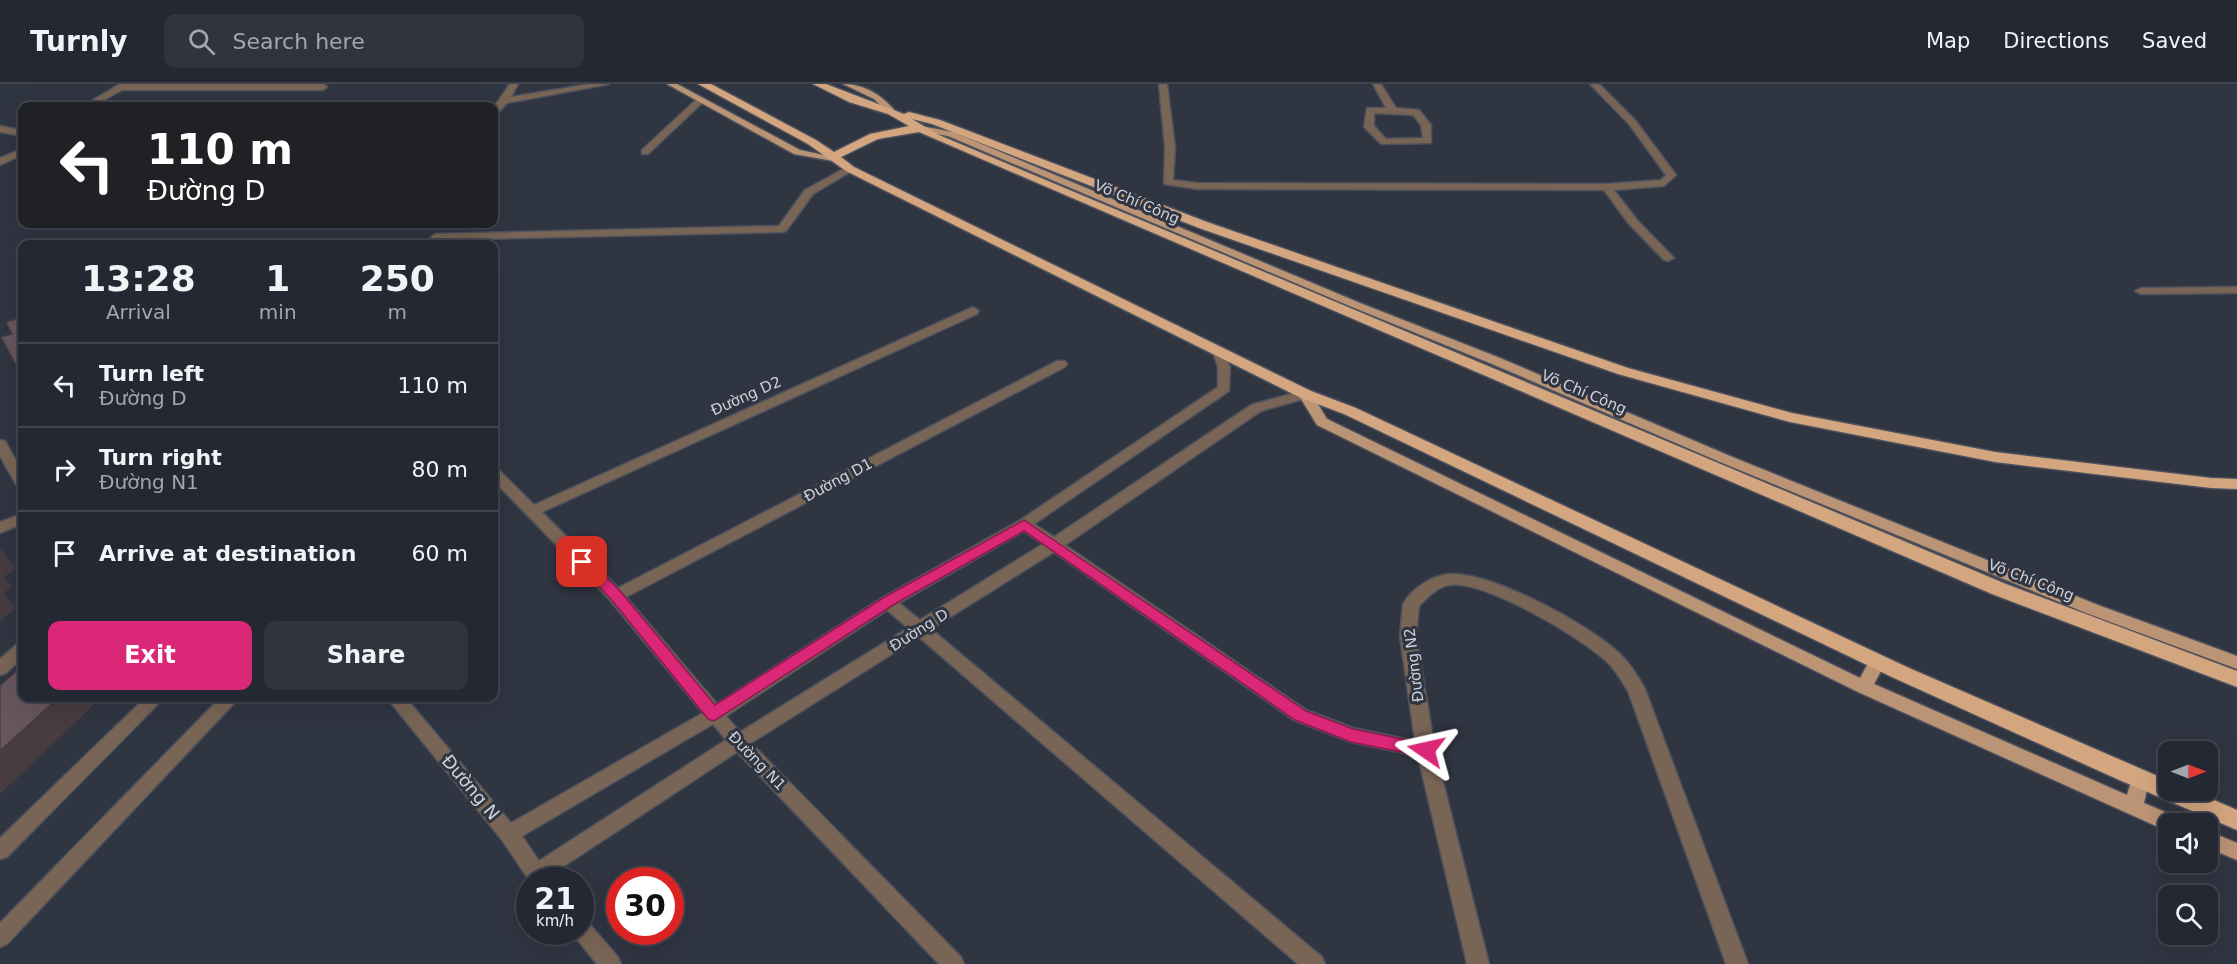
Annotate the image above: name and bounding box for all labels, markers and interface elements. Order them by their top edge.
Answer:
search box [164,14,584,68]
text: Turnly [30,25,128,58]
icon: search [185,25,218,58]
text: Search here [233,29,365,54]
text: Map [1926,29,1970,53]
text: Directions [2003,29,2109,53]
text: Saved [2142,29,2207,53]
text: 110 m [147,125,293,174]
icon: left [48,126,126,204]
text: Đường D [147,175,265,206]
street label: Võ Chí Công [1092,176,1182,228]
text: 13:28 [81,258,196,299]
text: 1 [265,258,290,299]
text: 250 [360,258,435,299]
text: Arrival [106,300,171,324]
text: min [259,300,297,324]
text: m [388,300,407,324]
text: Turn left [99,361,204,386]
street label: Võ Chí Công [1539,366,1629,418]
icon: left [48,369,81,402]
street label: Đường D2 [708,372,784,420]
text: 110 m [398,373,468,398]
text: Đường D [99,386,187,410]
text: Turn right [99,445,222,470]
icon: right [48,453,81,486]
street label: Đường D1 [801,454,875,506]
text: 80 m [412,457,468,482]
text: Đường N1 [99,470,199,494]
pin [556,536,607,587]
icon: arrive [48,537,81,570]
text: Arrive at destination [99,541,356,566]
text: 60 m [412,541,468,566]
icon: arrive [565,545,598,578]
street label: Võ Chí Công [1985,555,2077,605]
street label: Đường D [886,605,952,655]
button: Exit [48,621,252,690]
button: Share [264,621,468,690]
street label: Đường N2 [1401,627,1427,703]
position arrow [1394,718,1458,782]
street label: Đường N1 [725,728,789,794]
north arrow [2158,741,2218,801]
map controls [2158,741,2218,945]
street label: Đường N [438,750,504,824]
button: sound [2158,813,2218,873]
speed limit sign: 30 [606,867,684,945]
text: 21 [534,881,576,916]
button: search [2158,885,2218,945]
text: km/h [536,912,574,930]

